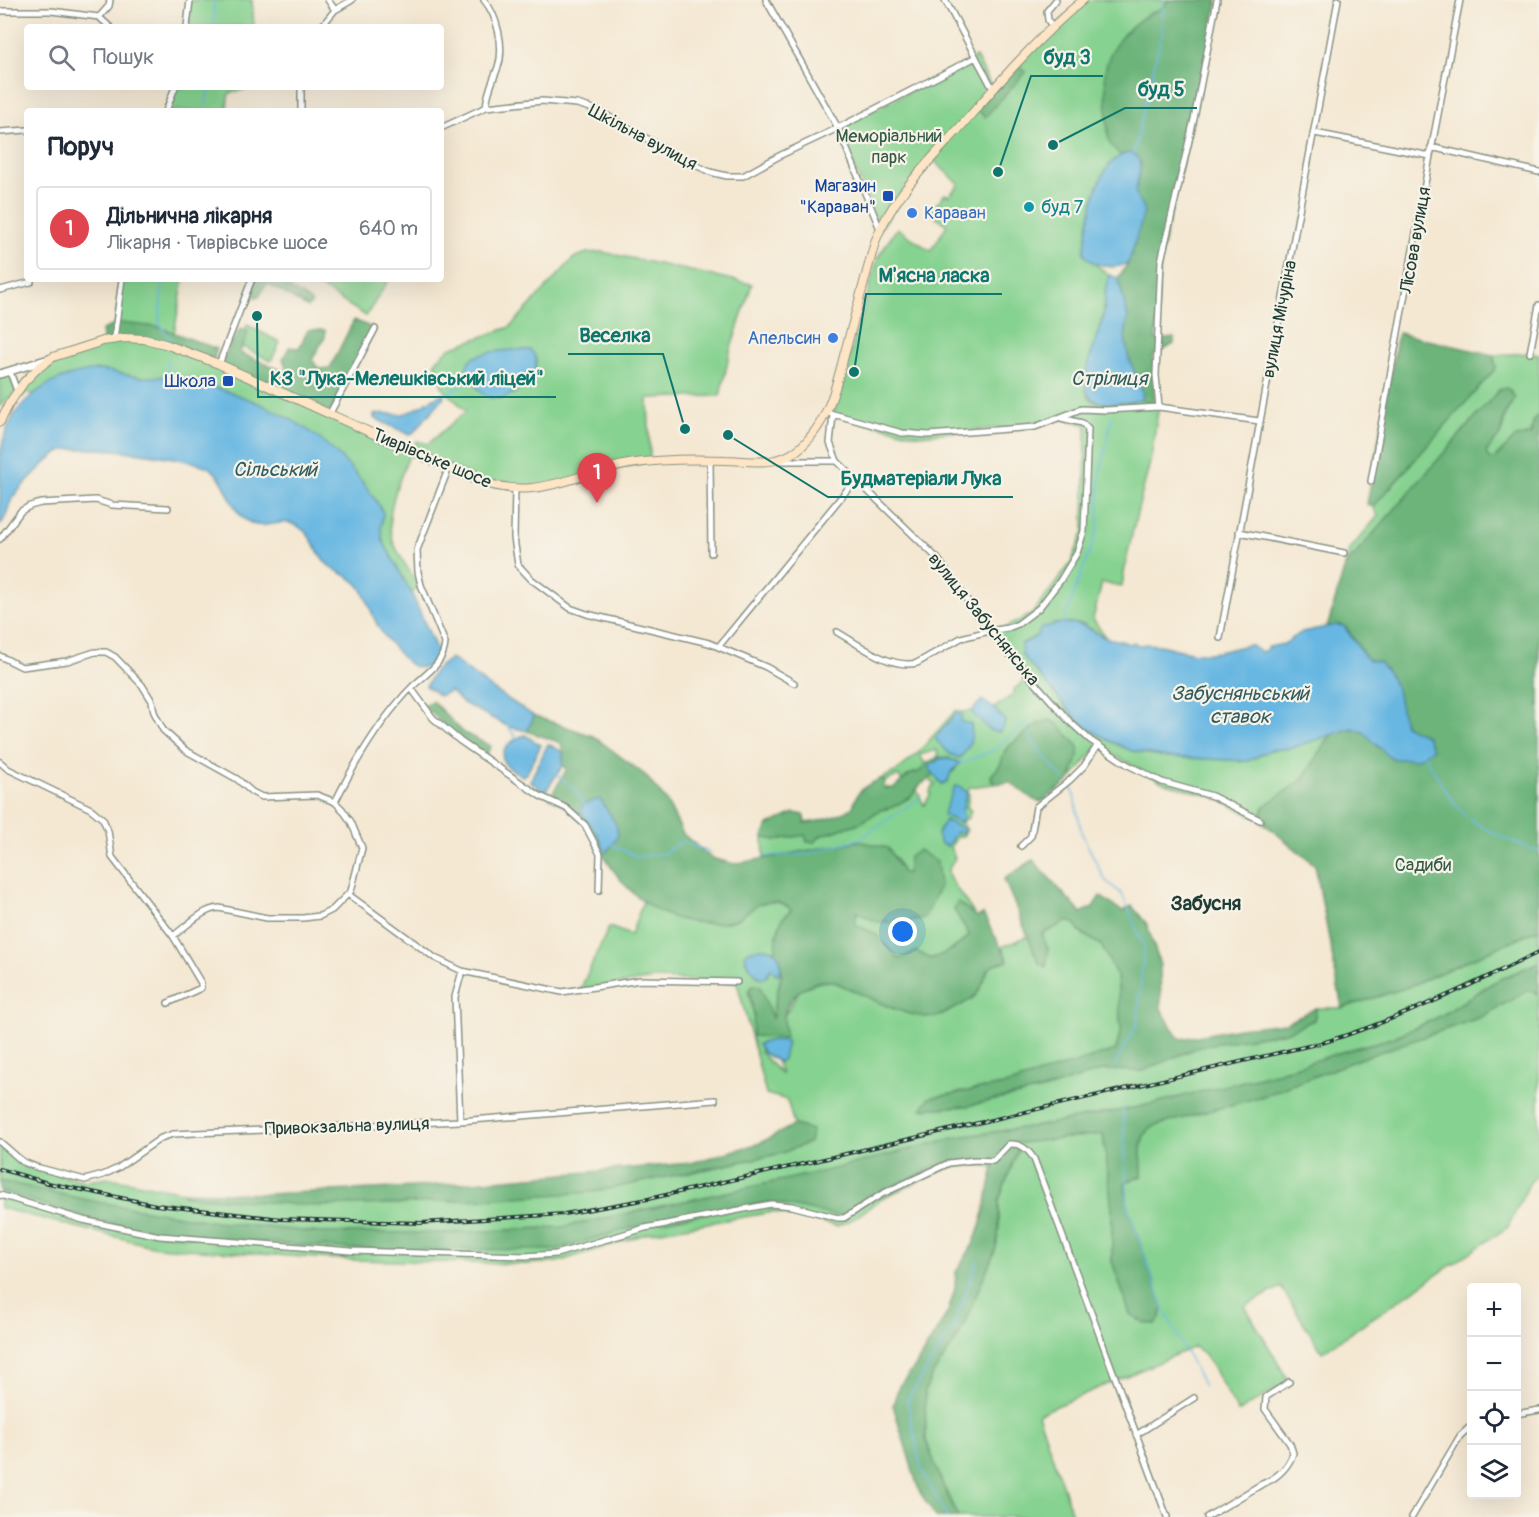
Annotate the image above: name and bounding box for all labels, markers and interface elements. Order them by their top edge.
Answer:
search box [24,24,444,90]
callout: буд 3 [1031,38,1103,76]
icon: search [45,41,78,74]
text: Пошук [93,43,154,71]
text: буд 3 [1043,45,1091,70]
callout: буд 5 [1125,70,1197,108]
text: буд 5 [1137,77,1185,102]
street label: Шкільна вулиця [584,99,701,176]
park label: Меморіальний парк [836,125,942,169]
text: Поруч [48,131,114,163]
place label: Магазин "Караван" [800,175,876,219]
street label: Лісова вулиця [1395,185,1436,296]
marker: Магазин "Караван" [881,189,895,203]
place label: буд 7 [1041,196,1084,219]
marker: буд 7 [1022,200,1036,214]
text: Дільнична лікарня [107,202,272,230]
place label: Караван [924,202,986,225]
marker: Караван [905,206,919,220]
text: 1 [66,216,73,241]
text: 640 m [359,216,418,241]
text: Лікарня · Тиврівське шосе [107,230,328,255]
callout: М'ясна ласка [866,256,1002,294]
street label: вулиця Мічуріна [1257,258,1302,380]
text: М'ясна ласка [878,263,990,288]
callout: Веселка [568,316,663,354]
text: Веселка [579,323,651,348]
place label: Апельсин [747,327,821,350]
marker: Апельсин [826,331,840,345]
callout: КЗ "Лука-Мелешківський ліцей" [258,359,556,397]
text: КЗ "Лука-Мелешківський ліцей" [270,366,544,391]
water label: Стрілиця [1071,366,1150,391]
place label: Школа [164,370,216,393]
marker: Школа [221,374,235,388]
street label: Тиврівське шосе [369,423,495,494]
pin: 1 [578,454,616,503]
water label: Сільський [233,457,318,482]
callout: Будматеріали Лука [828,459,1013,497]
text: Будматеріали Лука [840,466,1002,491]
street label: вулиця Забуснянська [923,548,1044,691]
water label: Забусняньський ставок [1171,681,1310,729]
park label: Садиби [1395,854,1451,877]
district label: Забусня [1171,891,1241,916]
your location [888,917,917,946]
street label: Привокзальна вулиця [264,1112,430,1141]
map controls [1467,1283,1521,1499]
button: + [1467,1283,1521,1337]
button: − [1467,1337,1521,1391]
button: locate [1467,1391,1521,1445]
button: layers [1467,1445,1521,1499]

